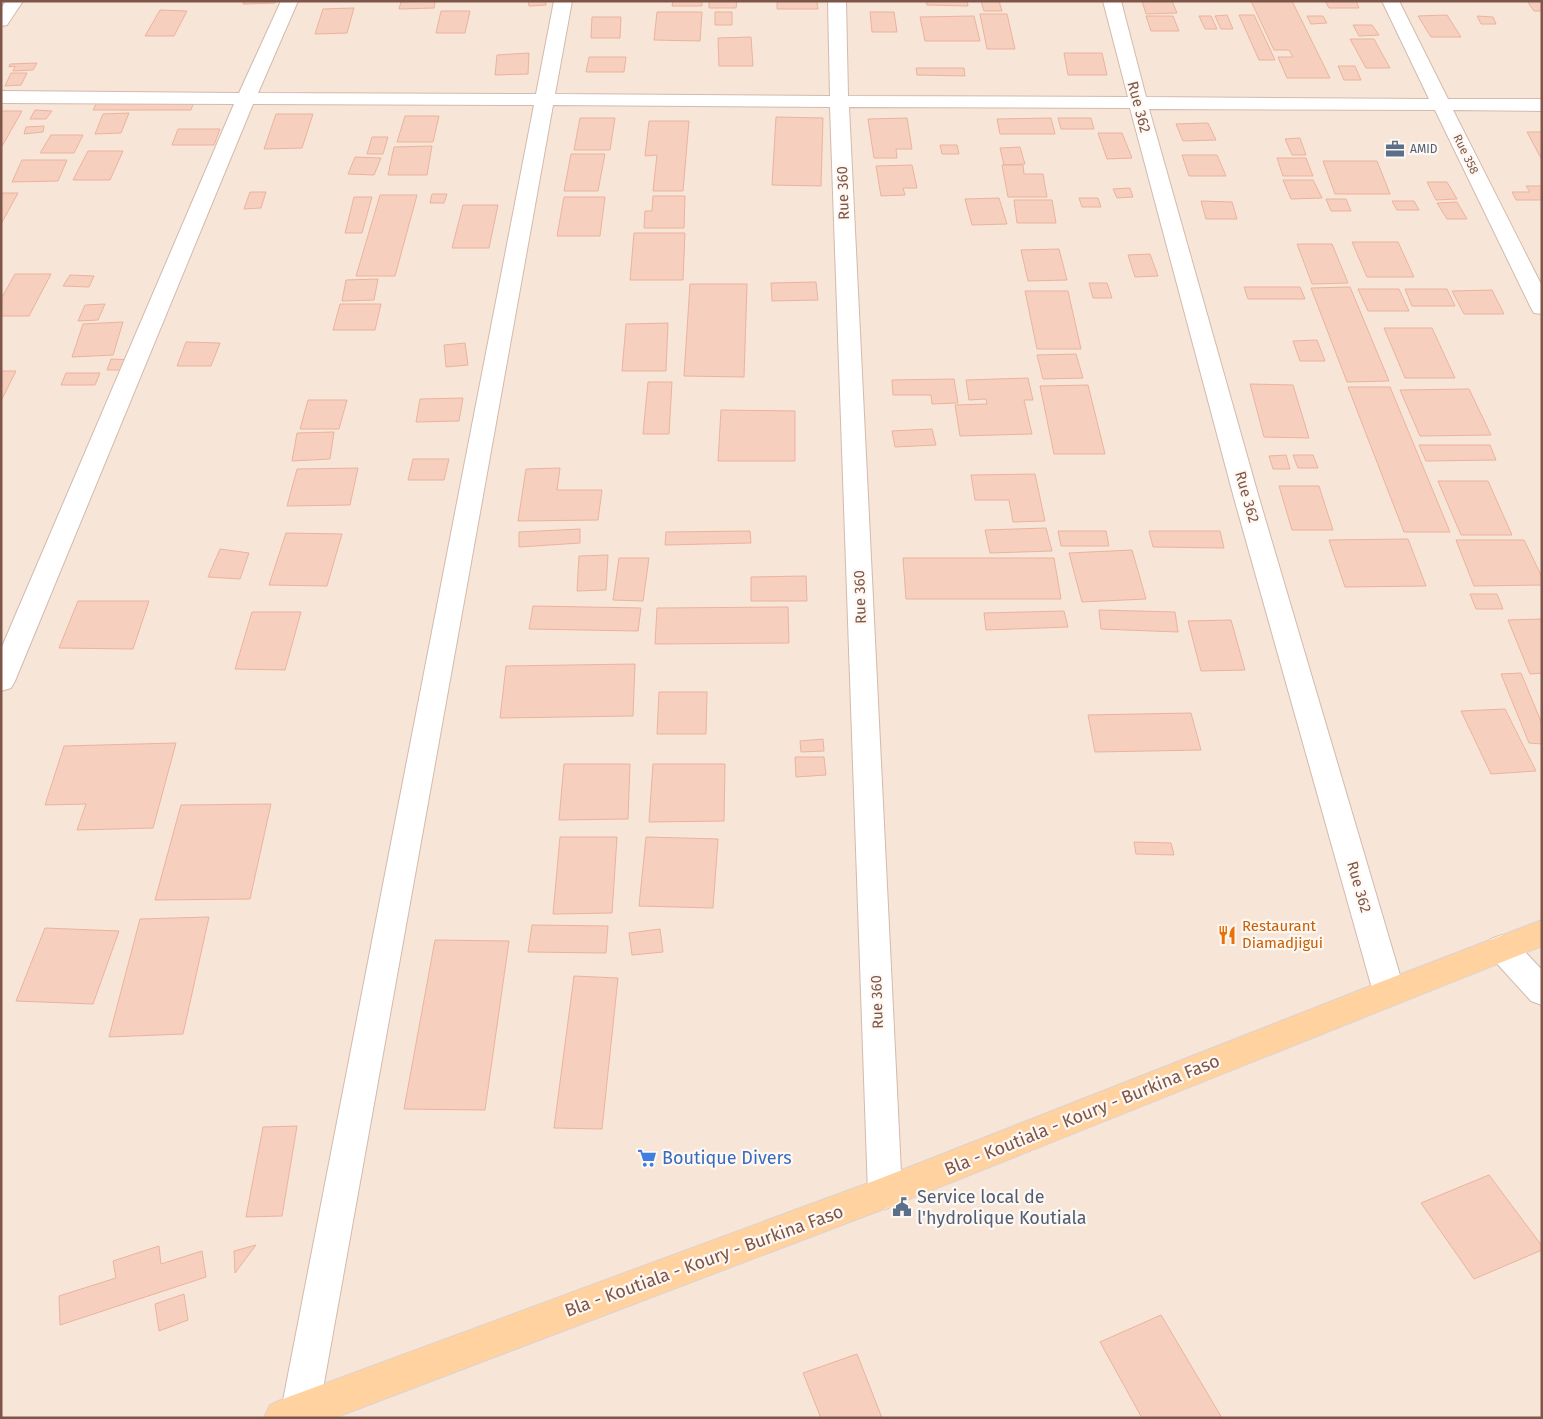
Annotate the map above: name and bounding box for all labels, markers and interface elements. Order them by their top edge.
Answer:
street label: Rue 362 [1123,79,1155,135]
street label: Rue 358 [1450,132,1482,177]
office icon: AMID [1384,138,1406,160]
place label: AMID [1410,142,1438,156]
street label: Rue 360 [833,166,853,220]
street label: Rue 362 [1231,469,1263,525]
street label: Rue 360 [850,570,870,624]
street label: Rue 362 [1343,859,1375,915]
place label: Restaurant Diamadjigui [1242,917,1323,952]
restaurant icon: Restaurant Diamadjigui [1216,924,1238,946]
street label: Rue 360 [867,975,887,1029]
street label: Bla - Koutiala - Koury - Burkina Faso [941,1050,1223,1180]
supermarket icon: Boutique Divers [636,1147,658,1169]
place label: Boutique Divers [662,1147,792,1169]
place label: Service local de l'hydrolique Koutiala [917,1186,1087,1229]
public building icon: Service local de l'hydrolique Koutiala [891,1196,913,1218]
street label: Bla - Koutiala - Koury - Burkina Faso [562,1200,846,1322]

